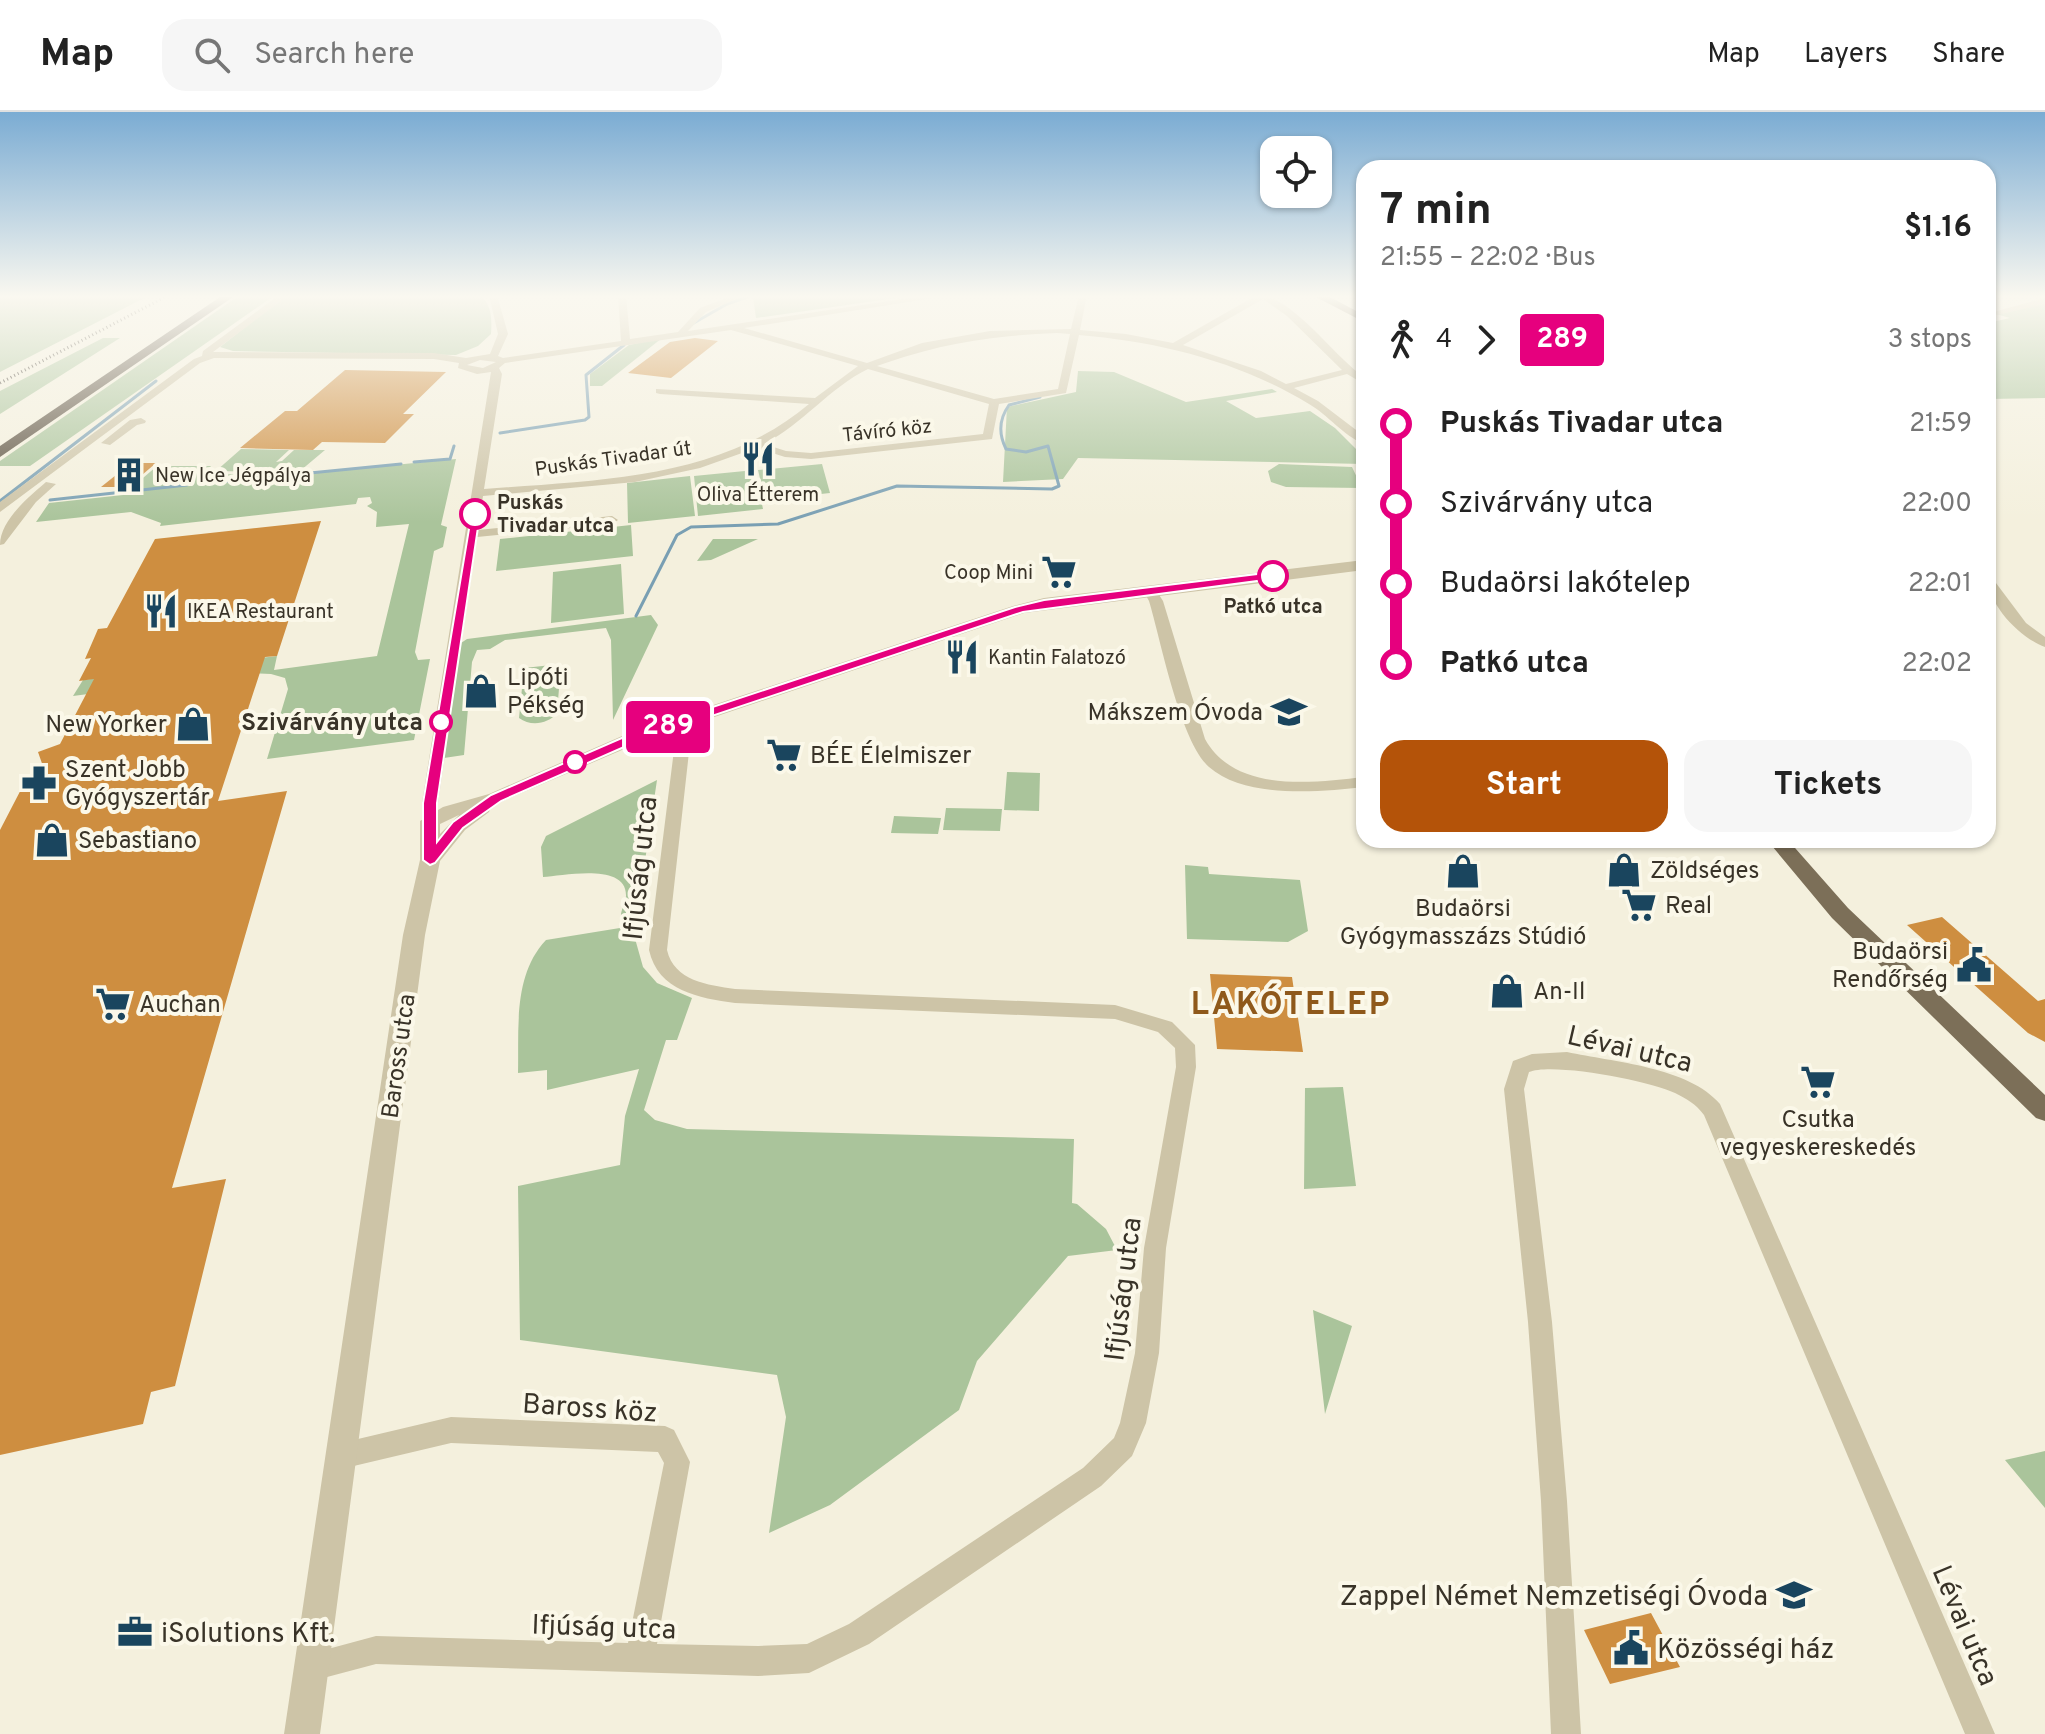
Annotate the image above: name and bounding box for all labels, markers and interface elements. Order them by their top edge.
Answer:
search box [162,19,722,91]
text: Map [40,31,114,80]
icon: search [190,33,234,77]
text: Search here [254,37,414,74]
text: Map [1707,37,1760,73]
text: Layers [1804,37,1888,73]
text: Share [1932,37,2005,73]
map controls [1260,136,1332,208]
button: locate [1260,136,1332,208]
text: 7 min [1380,184,1492,240]
text: $1.16 [1904,210,1972,247]
text: 21:55 – 22:02 · Bus [1380,242,1596,275]
icon: walk [1380,318,1424,362]
icon: forward [1464,318,1508,362]
text: 289 [1536,322,1588,358]
text: 4 [1436,324,1452,357]
text: 3 stops [1888,324,1972,357]
text: Puskás Tivadar utca [1440,406,1723,443]
text: 21:59 [1909,408,1972,441]
street label: Távíró köz [841,414,933,450]
street label: Puskás Tivadar út [533,436,693,484]
restaurant icon: Oliva Étterem [739,440,777,478]
building icon: New Ice Jégpálya [110,456,148,494]
place label: New Ice Jégpálya [155,464,311,490]
place label: Oliva Étterem [697,481,819,509]
text: Szivárvány utca [1440,486,1653,523]
text: 22:00 [1901,488,1972,521]
place label: Puskás Tivadar utca [497,491,614,540]
marker: Puskás Tivadar utca [460,499,490,529]
supermarket icon: Coop Mini [1040,553,1078,591]
place label: Coop Mini [944,561,1033,587]
marker: Patkó utca [1258,561,1288,591]
text: Budaörsi lakótelep [1440,566,1691,603]
text: 22:01 [1908,568,1972,601]
restaurant icon: IKEA Restaurant [142,592,180,630]
place label: Patkó utca [1223,595,1323,621]
place label: IKEA Restaurant [187,600,334,626]
restaurant icon: Kantin Falatozó [943,638,981,676]
place label: Kantin Falatozó [988,646,1126,672]
text: Patkó utca [1440,646,1589,683]
text: 22:02 [1902,648,1972,681]
place label: Lipóti Pékség [507,664,585,722]
shop icon: Lipóti Pékség [462,672,500,710]
school or university icon: Mákszem Óvoda [1270,693,1308,731]
place label: Mákszem Óvoda [1087,697,1263,729]
line badge: 289 [622,701,714,753]
shop icon: New Yorker [174,705,212,743]
place label: Szivárvány utca [241,709,423,739]
text: 289 [642,709,694,745]
place label: New Yorker [45,711,167,741]
marker: Szivárvány utca [430,711,452,733]
supermarket icon: BÉE Élelmiszer [765,736,803,774]
place label: BÉE Élelmiszer [810,740,972,772]
button: Start [1380,740,1668,832]
button: Tickets [1684,740,1972,832]
unlabelled marker [564,751,586,773]
place label: Szent Jobb Gyógyszertár [65,756,210,814]
pharmacy icon: Szent Jobb Gyógyszertár [20,764,58,802]
street label: Ifjúság utca [617,794,667,942]
shop icon: Sebastiano [33,821,71,859]
place label: Sebastiano [78,827,197,857]
shop icon: Zöldséges [1605,851,1643,889]
shop icon: Budaörsi Gyógymasszázs Stúdió [1444,852,1482,890]
place label: Zöldséges [1650,857,1760,887]
supermarket icon: Real [1620,886,1658,924]
place label: Real [1665,892,1712,922]
place label: Budaörsi Gyógymasszázs Stúdió [1340,895,1586,953]
place label: Budaörsi Rendőrség [1832,938,1948,996]
public building icon: Budaörsi Rendőrség [1955,946,1993,984]
shop icon: An-Il [1488,972,1526,1010]
place label: An-Il [1533,978,1585,1008]
district label: LAKÓTELEP [1191,983,1391,1026]
supermarket icon: Auchan [94,985,132,1023]
place label: Auchan [139,991,221,1021]
street label: Baross utca [376,992,424,1121]
street label: Lévai utca [1563,1019,1695,1083]
supermarket icon: Csutka vegyeskereskedés [1799,1063,1837,1101]
place label: Csutka vegyeskereskedés [1720,1106,1916,1164]
street label: Ifjúság utca [1098,1215,1152,1363]
street label: Baross köz [521,1387,659,1433]
street label: Lévai utca [1922,1560,2005,1692]
school or university icon: Zappel Német Nemzetiségi Óvoda [1775,1576,1813,1614]
place label: Zappel Német Nemzetiségi Óvoda [1340,1578,1768,1616]
street label: Ifjúság utca [531,1608,677,1650]
office icon: iSolutions Kft. [116,1613,154,1651]
place label: iSolutions Kft. [161,1617,335,1653]
public building icon: Közösségi ház [1612,1629,1650,1667]
place label: Közösségi ház [1657,1633,1834,1669]

